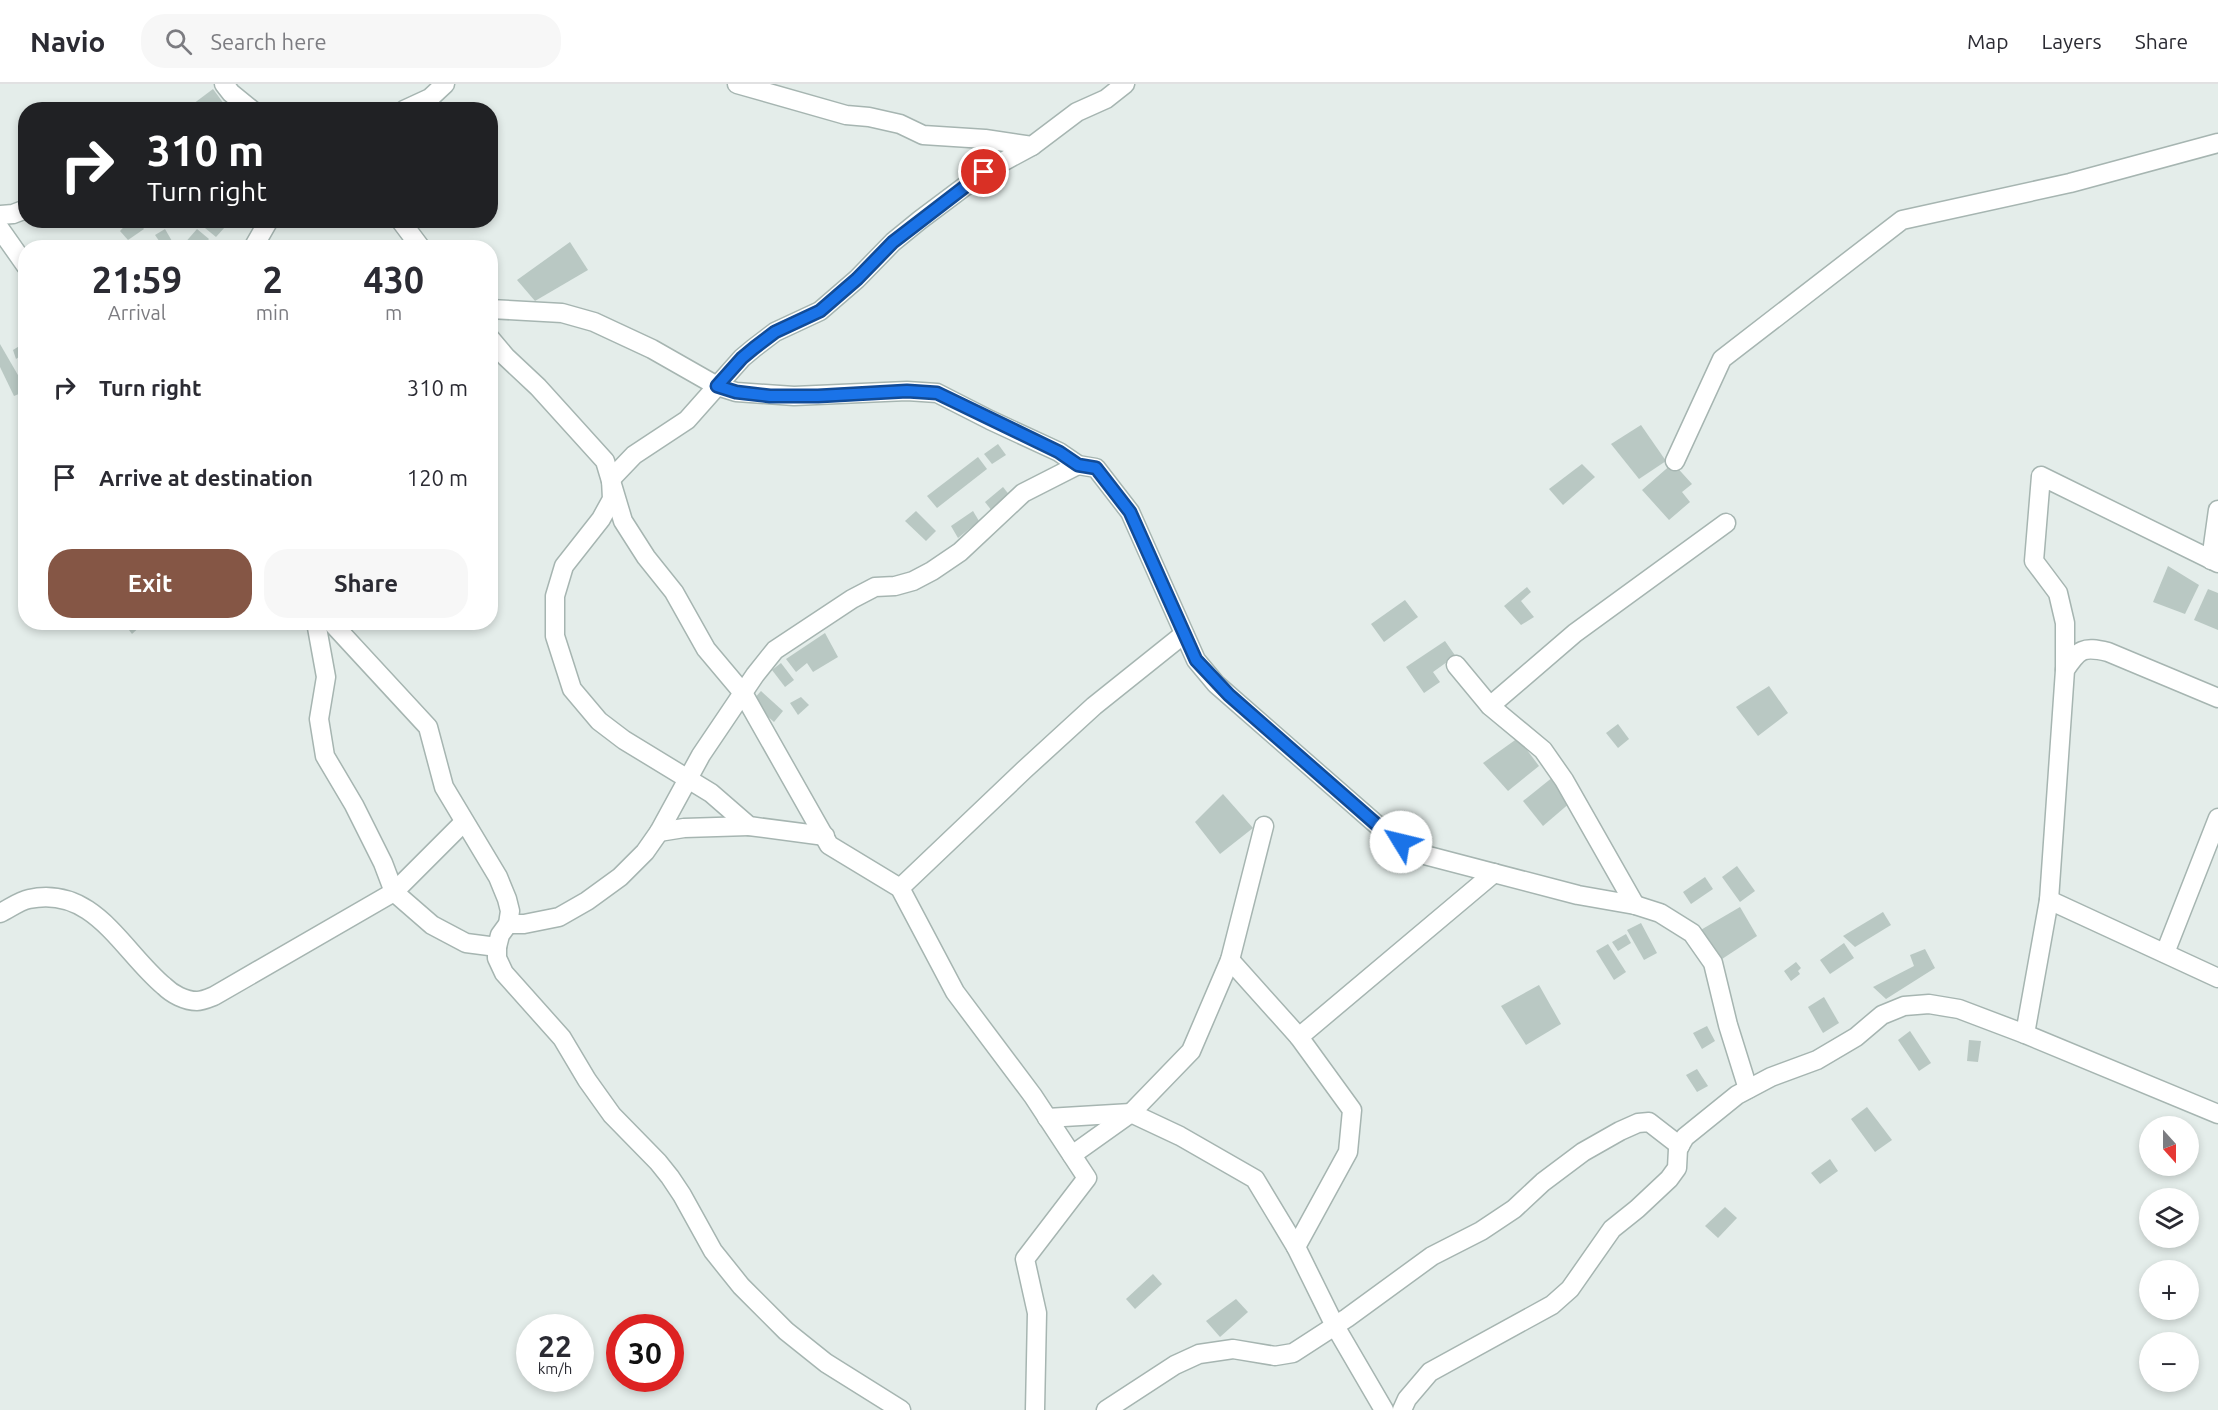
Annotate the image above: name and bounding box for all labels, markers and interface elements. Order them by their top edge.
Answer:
search box [141,14,561,68]
icon: search [162,25,195,58]
text: Navio [30,26,105,57]
text: Search here [210,29,327,54]
text: Map [1967,29,2008,53]
text: Layers [2041,29,2102,53]
text: Share [2135,29,2188,53]
icon: right [48,126,126,204]
text: 310 m [147,127,264,174]
pin [958,146,1009,197]
icon: arrive [967,155,1000,188]
text: Turn right [147,176,267,206]
text: 21:59 [92,259,182,300]
text: 2 [262,259,283,300]
text: 430 [363,259,424,300]
text: Arrival [108,301,166,324]
text: min [256,301,289,324]
text: m [385,301,402,324]
icon: right [48,371,81,404]
text: Turn right [99,375,201,400]
text: 310 m [407,375,468,400]
icon: arrive [48,461,81,494]
text: Arrive at destination [99,465,313,490]
text: 120 m [407,465,468,490]
button: Exit [48,549,252,618]
button: Share [264,549,468,618]
position arrow [1369,810,1433,874]
north arrow [2139,1116,2199,1176]
map controls [2139,1116,2199,1392]
button: layers [2139,1188,2199,1248]
button: + [2139,1260,2199,1320]
speed limit sign: 30 [606,1314,684,1392]
text: 22 [538,1329,572,1363]
button: − [2139,1332,2199,1392]
text: km/h [538,1360,572,1377]

